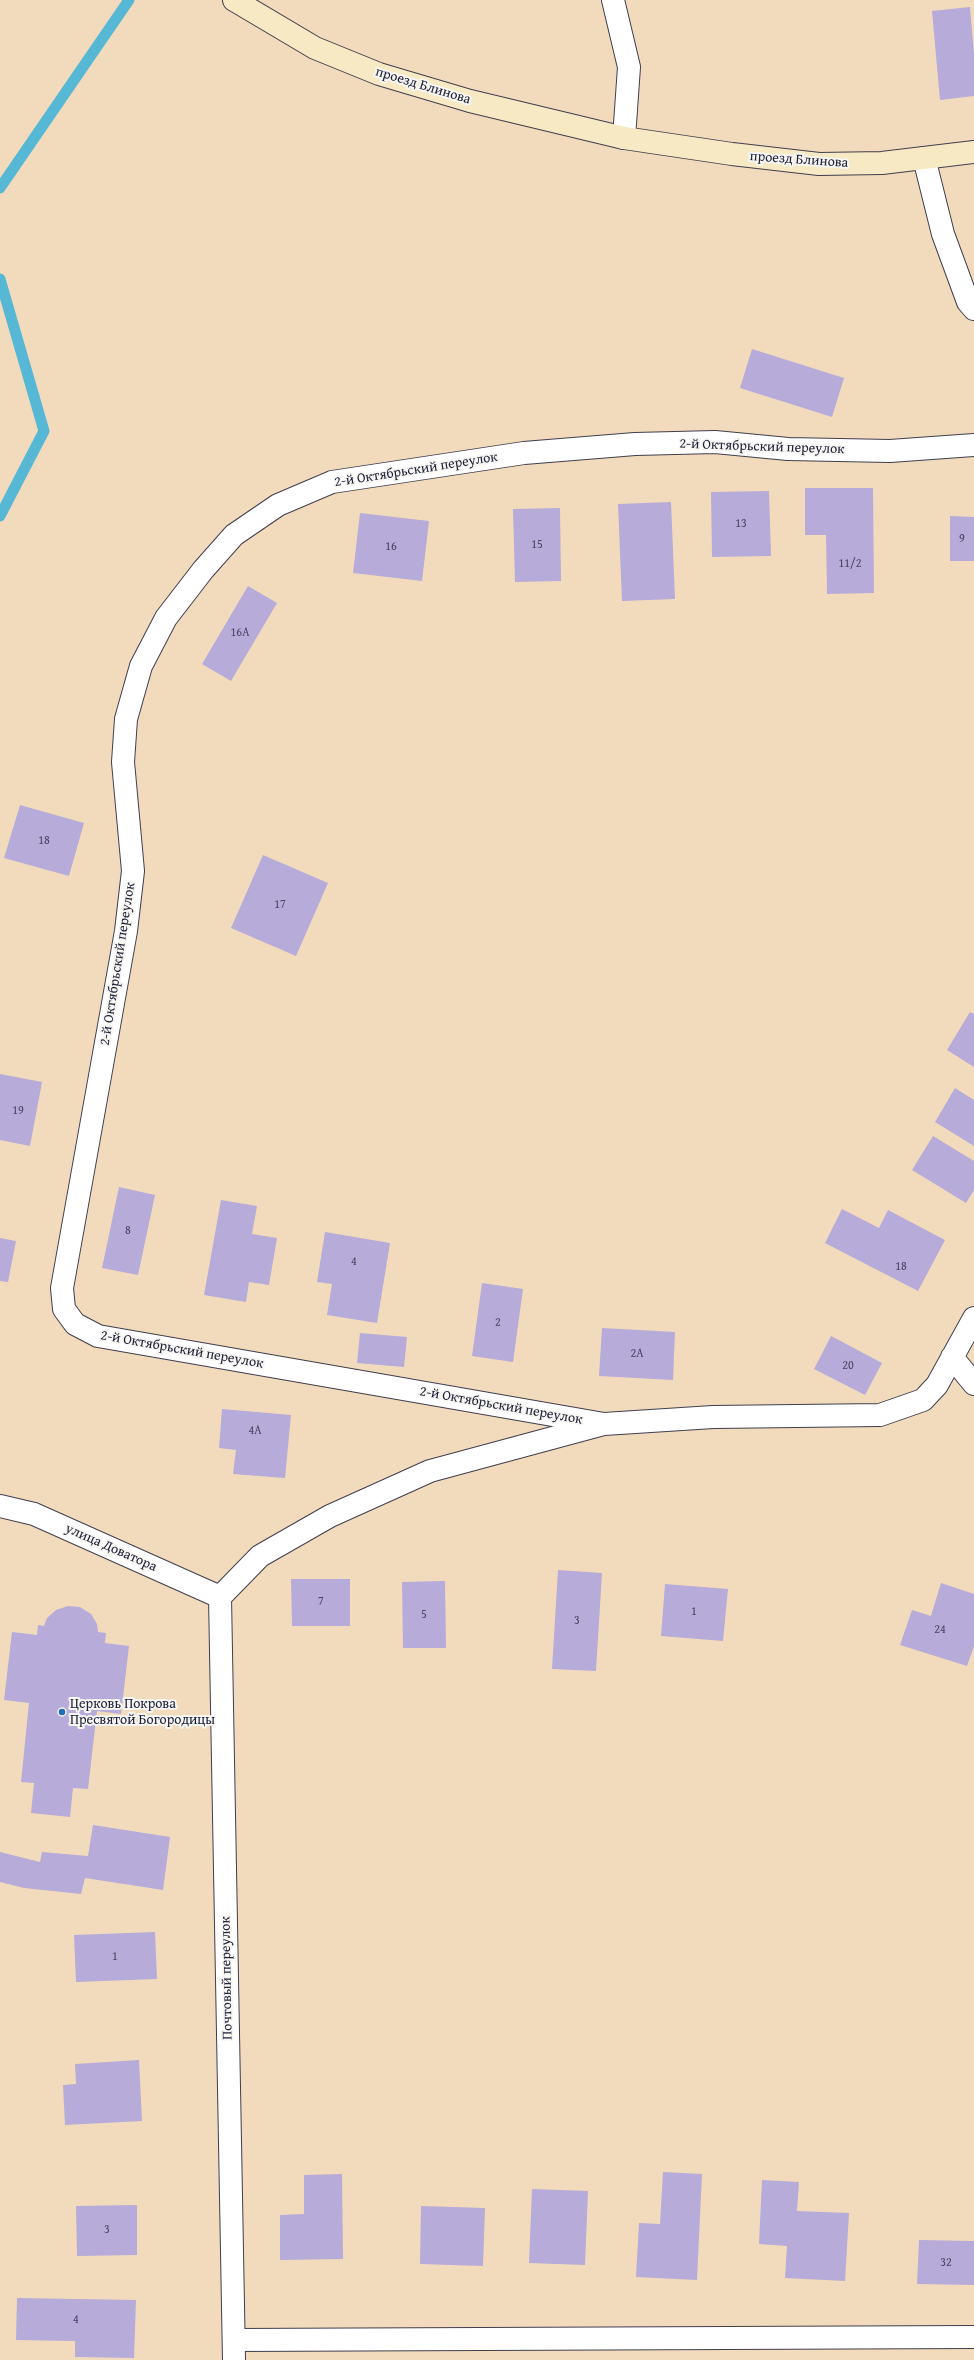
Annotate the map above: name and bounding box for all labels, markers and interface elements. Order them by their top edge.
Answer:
street label: проезд Блинова [373,64,473,108]
street label: проезд Блинова [749,148,849,172]
street label: 2-й Октябрьский переулок [679,436,845,458]
street label: 2-й Октябрьский переулок [333,449,499,491]
house number: 13 [735,517,747,531]
house number: 9 [959,532,965,546]
house number: 15 [531,538,543,552]
house number: 16 [385,540,397,554]
house number: 11/2 [839,557,861,571]
house number: 16А [231,626,249,640]
house number: 18 [38,834,50,848]
street label: 2-й Октябрьский переулок [97,881,139,1047]
house number: 17 [274,898,286,912]
house number: 19 [12,1104,24,1118]
house number: 8 [125,1224,131,1238]
house number: 4 [351,1255,357,1269]
house number: 18 [895,1260,907,1274]
house number: 2 [495,1316,501,1330]
street label: 2-й Октябрьский переулок [99,1327,265,1373]
house number: 2А [630,1347,644,1361]
house number: 20 [842,1359,854,1373]
street label: 2-й Октябрьский переулок [418,1383,584,1429]
house number: 4А [248,1424,262,1438]
street label: улица Доватора [63,1520,159,1576]
house number: 7 [318,1595,324,1609]
house number: 1 [691,1605,697,1619]
house number: 5 [421,1608,427,1622]
house number: 3 [574,1614,580,1628]
house number: 24 [934,1623,946,1637]
place label: Церковь Покрова Пресвятой Богородицы [70,1696,215,1728]
marker: Церковь Покрова Пресвятой Богородицы [57,1707,67,1717]
street label: Почтовый переулок [218,1916,236,2040]
house number: 1 [112,1950,118,1964]
house number: 3 [104,2223,110,2237]
house number: 32 [940,2256,952,2270]
house number: 4 [73,2313,79,2327]

